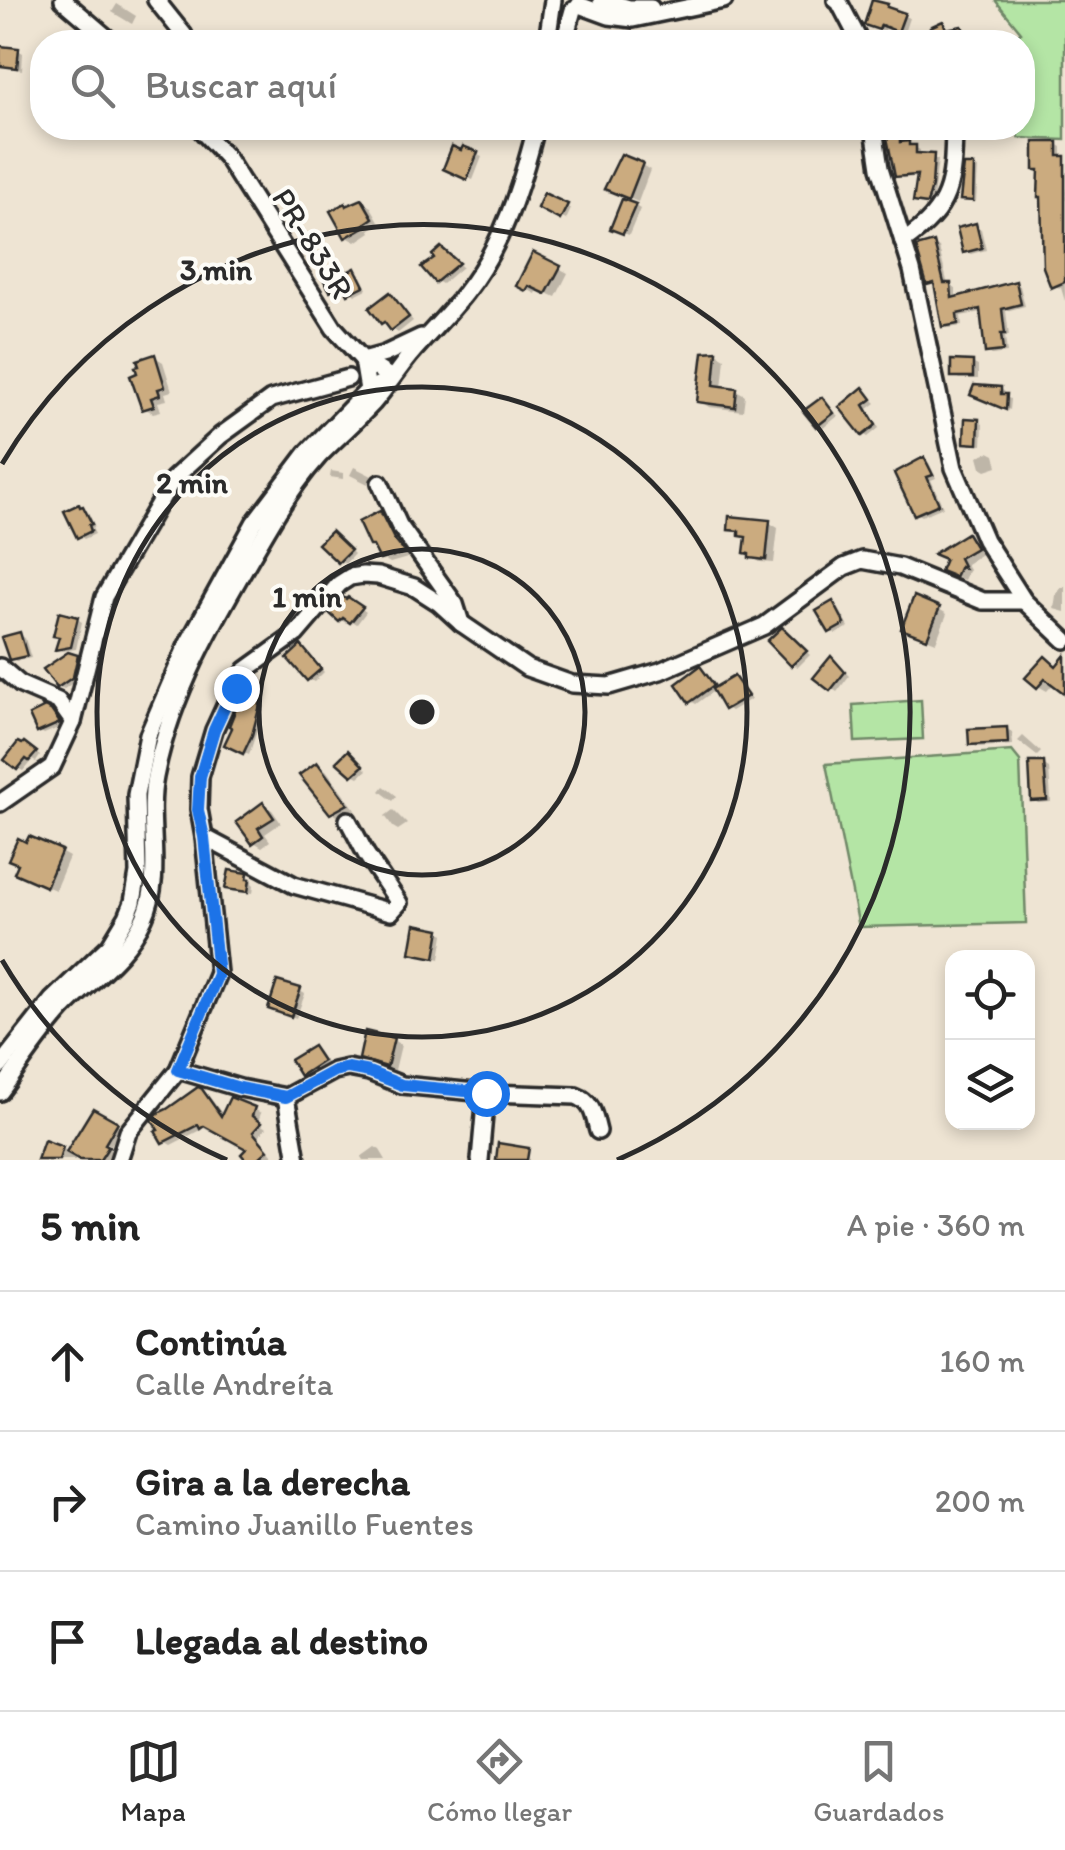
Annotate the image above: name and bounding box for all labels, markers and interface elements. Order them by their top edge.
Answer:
search box [30,30,1035,140]
icon: search [65,58,120,113]
text: Buscar aquí [145,62,337,108]
street label: PR-833R [264,181,362,305]
text: 3 min [180,251,253,288]
text: 2 min [156,464,229,501]
text: 1 min [272,578,343,615]
route end [214,666,260,712]
centre of rings [404,694,440,730]
map controls [945,950,1035,1130]
button: locate [945,950,1035,1040]
button: layers [945,1040,1035,1130]
route start [464,1071,510,1117]
text: 5 min [40,1200,140,1251]
text: A pie · 360 m [847,1206,1025,1244]
text: Continúa [135,1319,287,1365]
icon: ahead [40,1334,95,1389]
text: 160 m [939,1342,1025,1380]
text: Calle Andreíta [135,1365,333,1403]
text: Gira a la derecha [135,1459,410,1505]
icon: right [40,1474,95,1529]
text: 200 m [935,1482,1025,1520]
text: Camino Juanillo Fuentes [135,1505,474,1543]
icon: arrive [40,1614,95,1669]
text: Llegada al destino [135,1618,428,1664]
tab: Mapa [121,1734,186,1828]
tab: Cómo llegar [427,1734,572,1828]
tab: Guardados [813,1734,944,1828]

